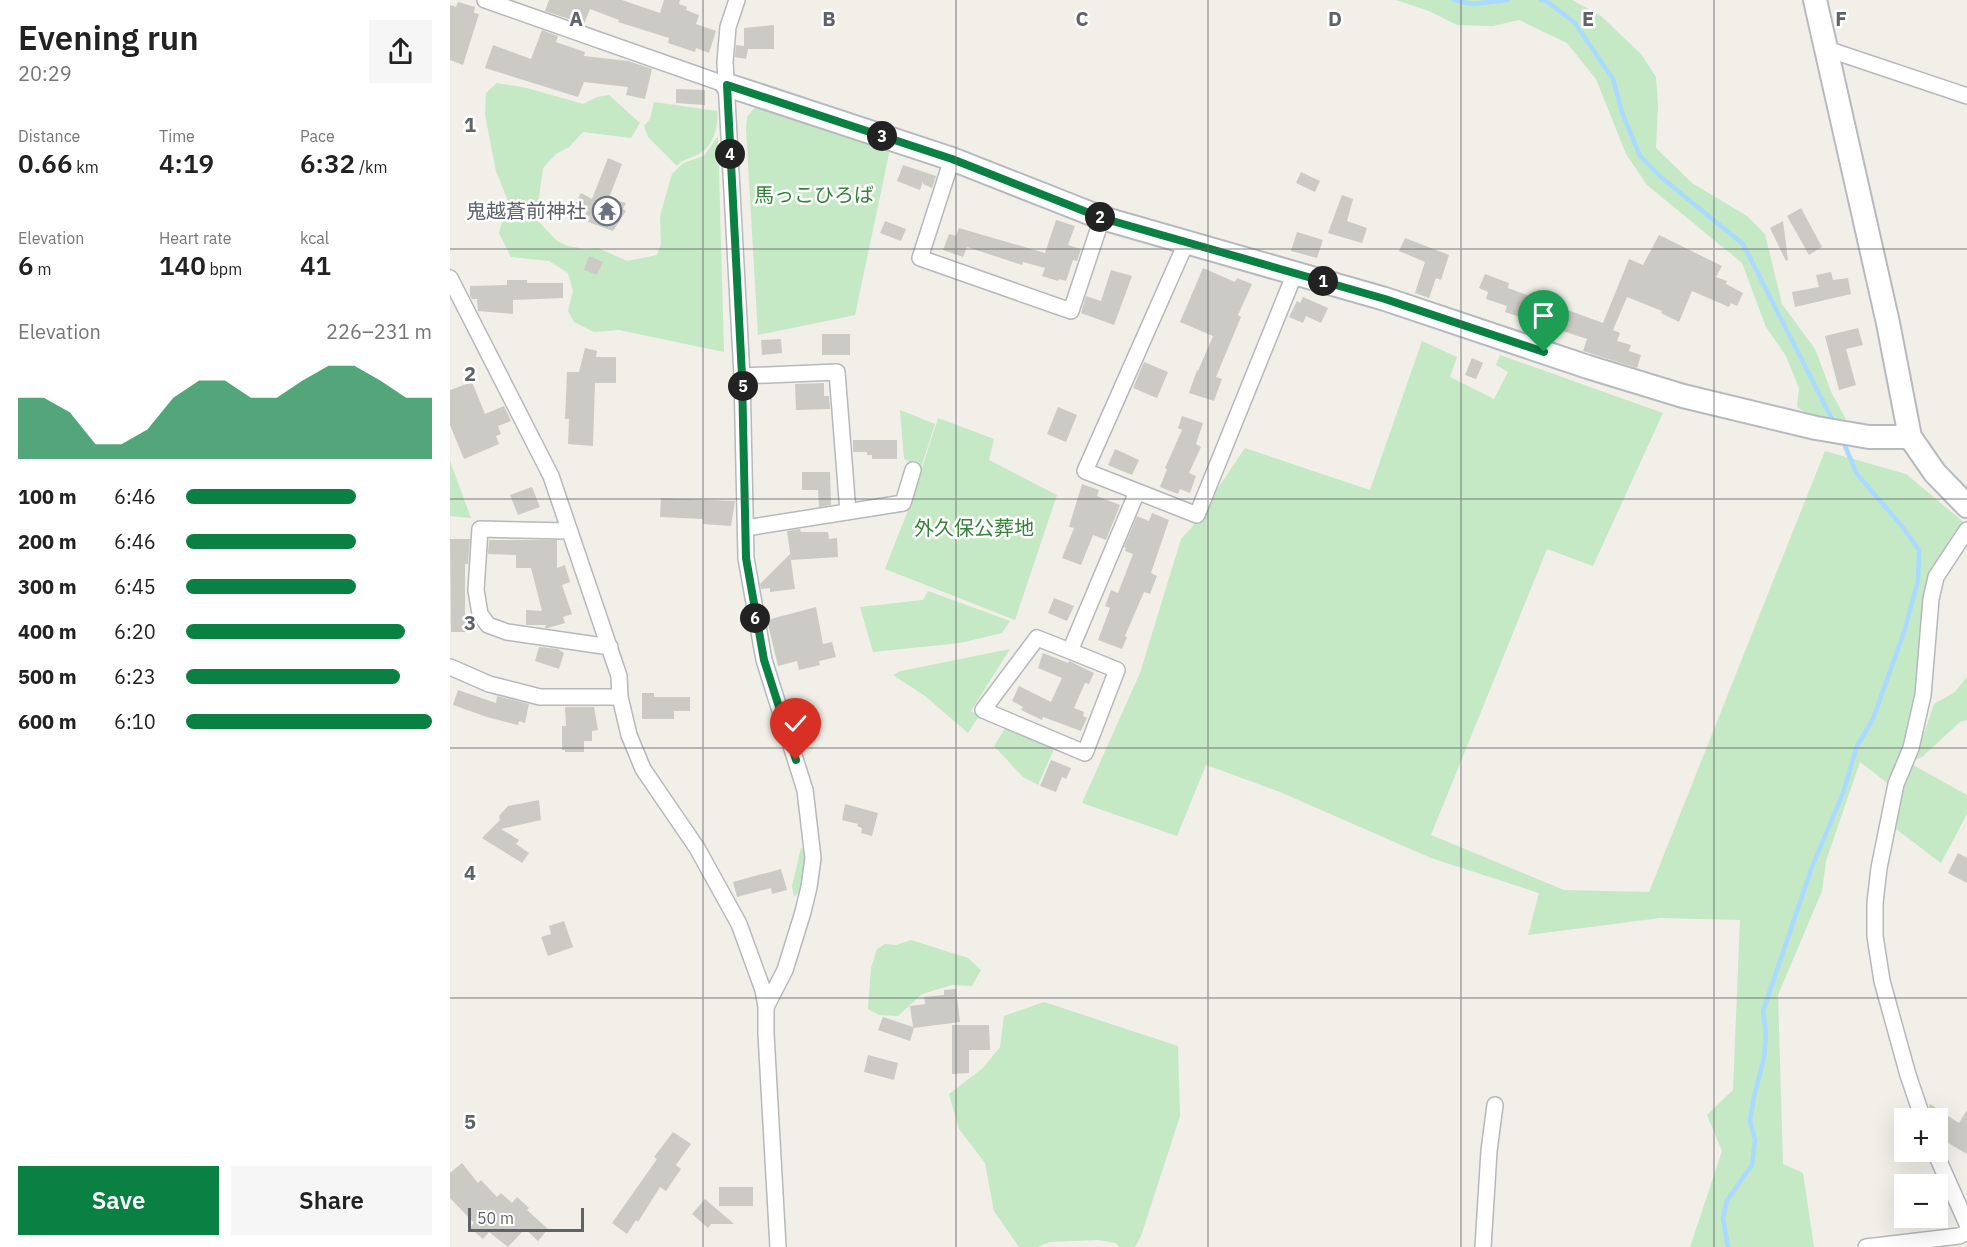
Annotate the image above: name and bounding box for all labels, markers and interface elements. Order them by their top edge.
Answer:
text: A [569,5,583,32]
text: B [822,5,836,32]
text: C [1075,5,1089,32]
text: D [1328,5,1342,32]
text: E [1582,5,1594,32]
text: F [1835,5,1847,32]
text: Evening run [18,16,199,59]
button: share [369,20,432,83]
text: 20:29 [18,60,72,87]
text: 1 [464,111,476,138]
pin: 3 [867,121,897,151]
text: Distance [18,126,80,146]
text: Time [159,126,195,146]
text: Pace [300,126,335,146]
text: 3 [877,126,887,146]
pin: 4 [715,139,745,169]
text: 4 [725,144,735,164]
text: 0.66 [18,146,73,180]
text: 4:19 [159,146,214,180]
text: 6:32 [300,146,355,180]
text: km [73,157,99,177]
text: /km [355,157,387,177]
park label: 馬っこひろば [754,181,874,208]
temple icon: 鬼越蒼前神社 [591,195,623,227]
place label: 鬼越蒼前神社 [466,197,586,224]
pin: 2 [1085,202,1115,232]
text: 2 [1095,207,1105,227]
text: Elevation [18,228,84,248]
text: Heart rate [159,228,232,248]
text: kcal [300,228,329,248]
text: 6 [18,248,34,282]
text: 140 [159,248,206,282]
text: 41 [300,248,331,282]
text: m [34,259,51,279]
text: bpm [206,259,242,279]
pin: 1 [1308,266,1338,296]
text: 1 [1318,271,1328,291]
pin [1518,290,1569,352]
icon: arrive [1527,299,1560,332]
text: Elevation [18,318,101,345]
text: 226–231 m [326,318,432,345]
text: 2 [464,360,476,387]
pin: 5 [728,371,758,401]
text: 5 [738,376,748,396]
text: 100 m [18,483,77,510]
text: 6:46 [114,483,156,510]
park label: 外久保公葬地 [914,514,1034,541]
text: 200 m [18,528,77,555]
text: 6:46 [114,528,156,555]
text: 300 m [18,573,77,600]
text: 6:45 [114,573,156,600]
pin: 6 [740,603,770,633]
text: 6 [750,608,760,628]
text: 3 [464,609,476,636]
text: 400 m [18,618,77,645]
text: 6:20 [114,618,156,645]
text: 500 m [18,663,77,690]
text: 6:23 [114,663,156,690]
pin [770,698,821,760]
icon: check [779,707,812,740]
text: 600 m [18,708,77,735]
text: 6:10 [114,708,156,735]
text: 4 [464,859,476,886]
text: 5 [464,1108,476,1135]
map controls [1894,1108,1948,1228]
button: + [1894,1108,1948,1162]
button: Save [18,1166,219,1235]
button: Share [231,1166,432,1235]
button: − [1894,1174,1948,1228]
scale bar [468,1205,584,1232]
text: 50 m [477,1208,514,1228]

